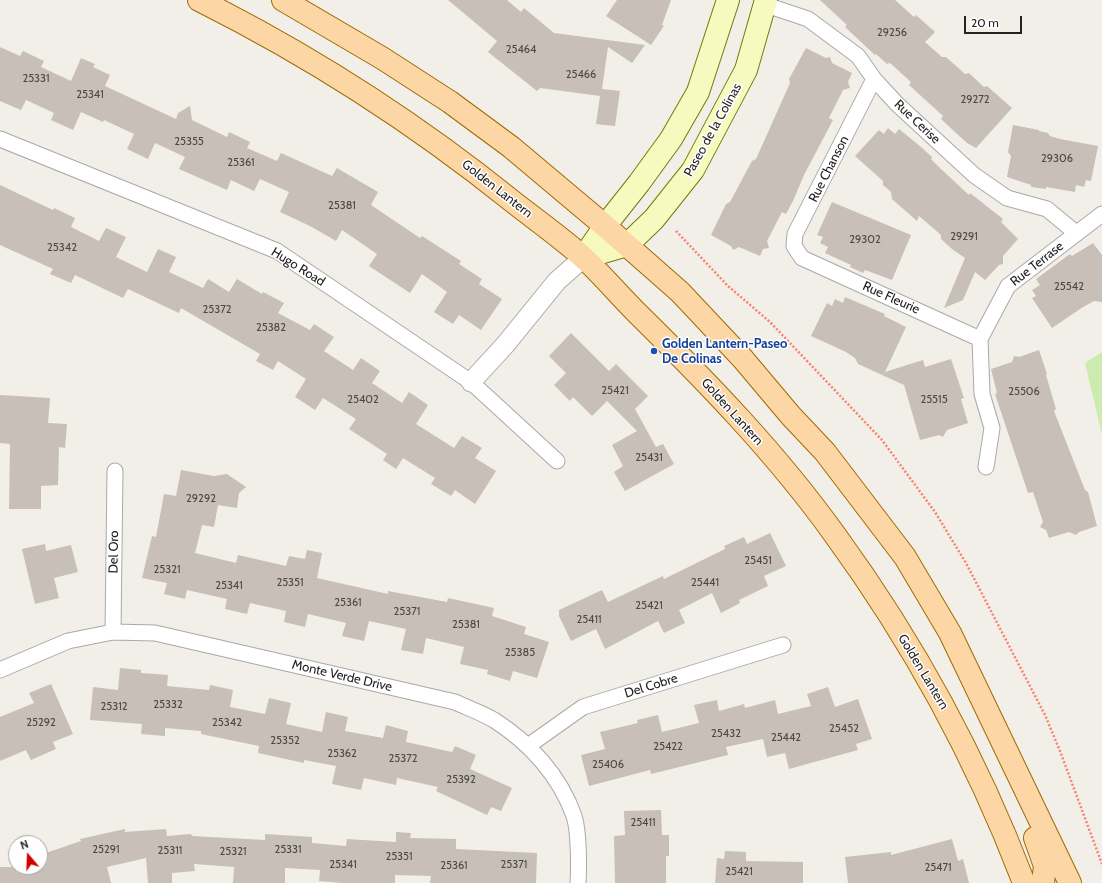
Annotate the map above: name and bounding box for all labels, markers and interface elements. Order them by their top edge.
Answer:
scale bar [966,8,1024,34]
text: 20 m [971,15,999,30]
house number: 29256 [877,26,907,40]
house number: 25464 [506,43,536,57]
house number: 25466 [566,68,596,82]
house number: 25331 [22,72,50,86]
street label: Paseo de la Colinas [681,81,745,179]
house number: 25341 [76,88,104,102]
house number: 29272 [960,93,990,107]
street label: Rue Cerise [891,97,943,147]
street label: Rue Chanson [806,133,852,205]
house number: 25355 [174,135,204,149]
house number: 29306 [1041,152,1073,166]
house number: 25361 [227,156,255,170]
street label: Golden Lantern [459,157,535,221]
house number: 25381 [328,199,356,213]
house number: 29291 [950,230,978,244]
house number: 29302 [849,233,881,247]
street label: Rue Terrase [1007,238,1067,290]
house number: 25342 [47,241,77,255]
street label: Hugo Road [268,244,328,290]
street label: Rue Fleurie [860,278,922,318]
house number: 25542 [1054,280,1084,294]
house number: 25372 [203,303,231,317]
house number: 25382 [256,321,286,335]
place label: Golden Lantern-Paseo De Colinas [662,336,787,367]
marker: Golden Lantern-Paseo De Colinas [649,346,659,356]
street label: Golden Lantern [698,375,766,449]
house number: 25421 [601,384,629,398]
house number: 25506 [1008,385,1040,399]
house number: 25402 [347,393,379,407]
house number: 25515 [920,393,948,407]
house number: 25431 [635,451,663,465]
house number: 29292 [186,492,216,506]
street label: Del Oro [106,530,122,574]
house number: 25451 [744,554,772,568]
house number: 25321 [153,563,181,577]
house number: 25351 [276,576,304,590]
house number: 25441 [691,576,719,590]
house number: 25341 [215,579,243,593]
house number: 25361 [334,596,362,610]
house number: 25421 [635,599,663,613]
house number: 25371 [394,605,420,619]
house number: 25411 [576,613,602,627]
house number: 25381 [452,618,480,632]
street label: Golden Lantern [894,631,952,713]
house number: 25385 [505,646,535,660]
street label: Monte Verde Drive [290,657,394,695]
street label: Del Cobre [623,671,679,701]
house number: 25332 [153,698,183,712]
house number: 25312 [100,700,128,714]
house number: 25292 [26,716,56,730]
house number: 25342 [212,716,242,730]
house number: 25452 [829,722,859,736]
house number: 25432 [711,727,741,741]
house number: 25442 [771,731,801,745]
house number: 25352 [270,734,300,748]
house number: 25422 [653,740,683,754]
house number: 25362 [327,747,357,761]
house number: 25372 [389,752,417,766]
house number: 25406 [592,758,624,772]
house number: 25392 [446,773,476,787]
house number: 25411 [630,816,656,830]
north arrow [8,835,48,875]
text: N [18,837,30,852]
house number: 25291 [92,843,120,857]
house number: 25331 [274,843,302,857]
house number: 25311 [158,844,182,858]
house number: 25321 [219,845,247,859]
house number: 25351 [385,850,413,864]
house number: 25341 [329,858,357,872]
house number: 25371 [501,858,527,872]
house number: 25361 [440,859,468,873]
house number: 25471 [924,861,952,875]
house number: 25421 [725,865,753,879]

